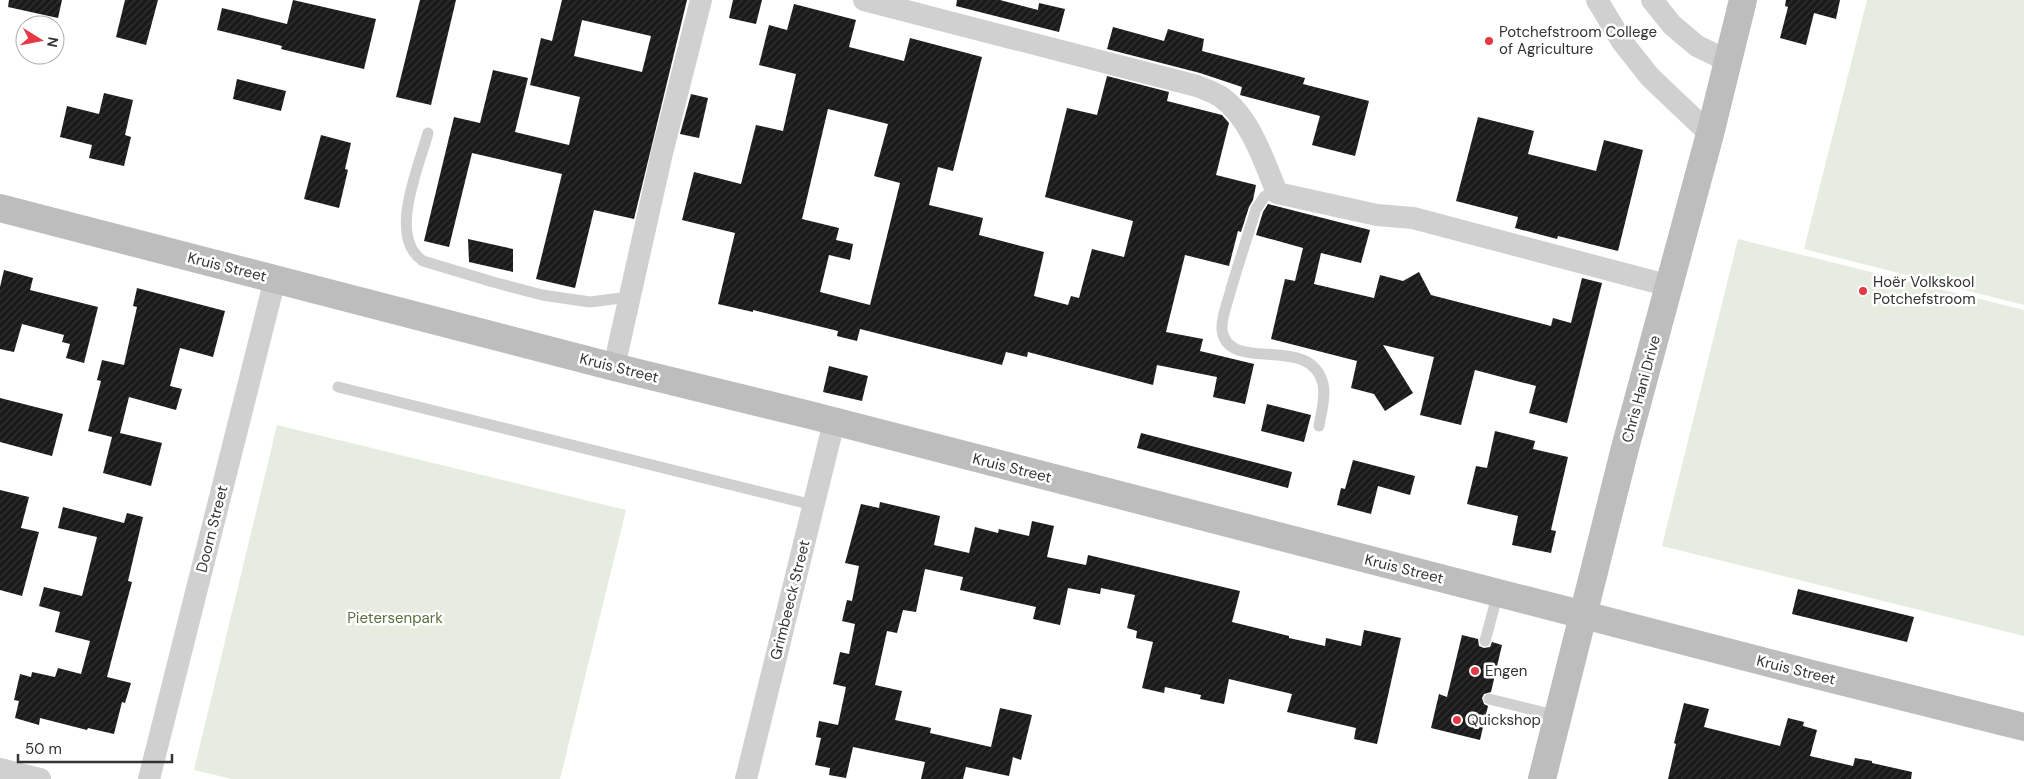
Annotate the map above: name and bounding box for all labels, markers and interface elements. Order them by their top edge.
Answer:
north arrow [15,15,65,65]
place label: Potchefstroom College of Agriculture [1499,22,1657,59]
marker: Potchefstroom College of Agriculture [1483,35,1495,47]
text: N [43,36,63,49]
street label: Kruis Street [186,248,269,286]
place label: Hoër Volkskool Potchefstroom [1873,272,1976,309]
marker: Hoër Volkskool Potchefstroom [1857,285,1869,297]
street label: Chris Hani Drive [1617,333,1665,445]
street label: Kruis Street [578,349,661,387]
street label: Kruis Street [971,449,1054,487]
street label: Doorn Street [192,483,232,574]
street label: Grimbeeck Street [765,538,815,662]
street label: Kruis Street [1363,550,1446,588]
park label: Pietersenpark [347,608,443,628]
street label: Kruis Street [1755,651,1838,689]
place label: Engen [1485,661,1527,681]
marker: Engen [1469,665,1481,677]
place label: Quickshop [1467,710,1541,730]
marker: Quickshop [1451,714,1463,726]
scale bar [18,732,171,764]
text: 50 m [25,739,62,759]

